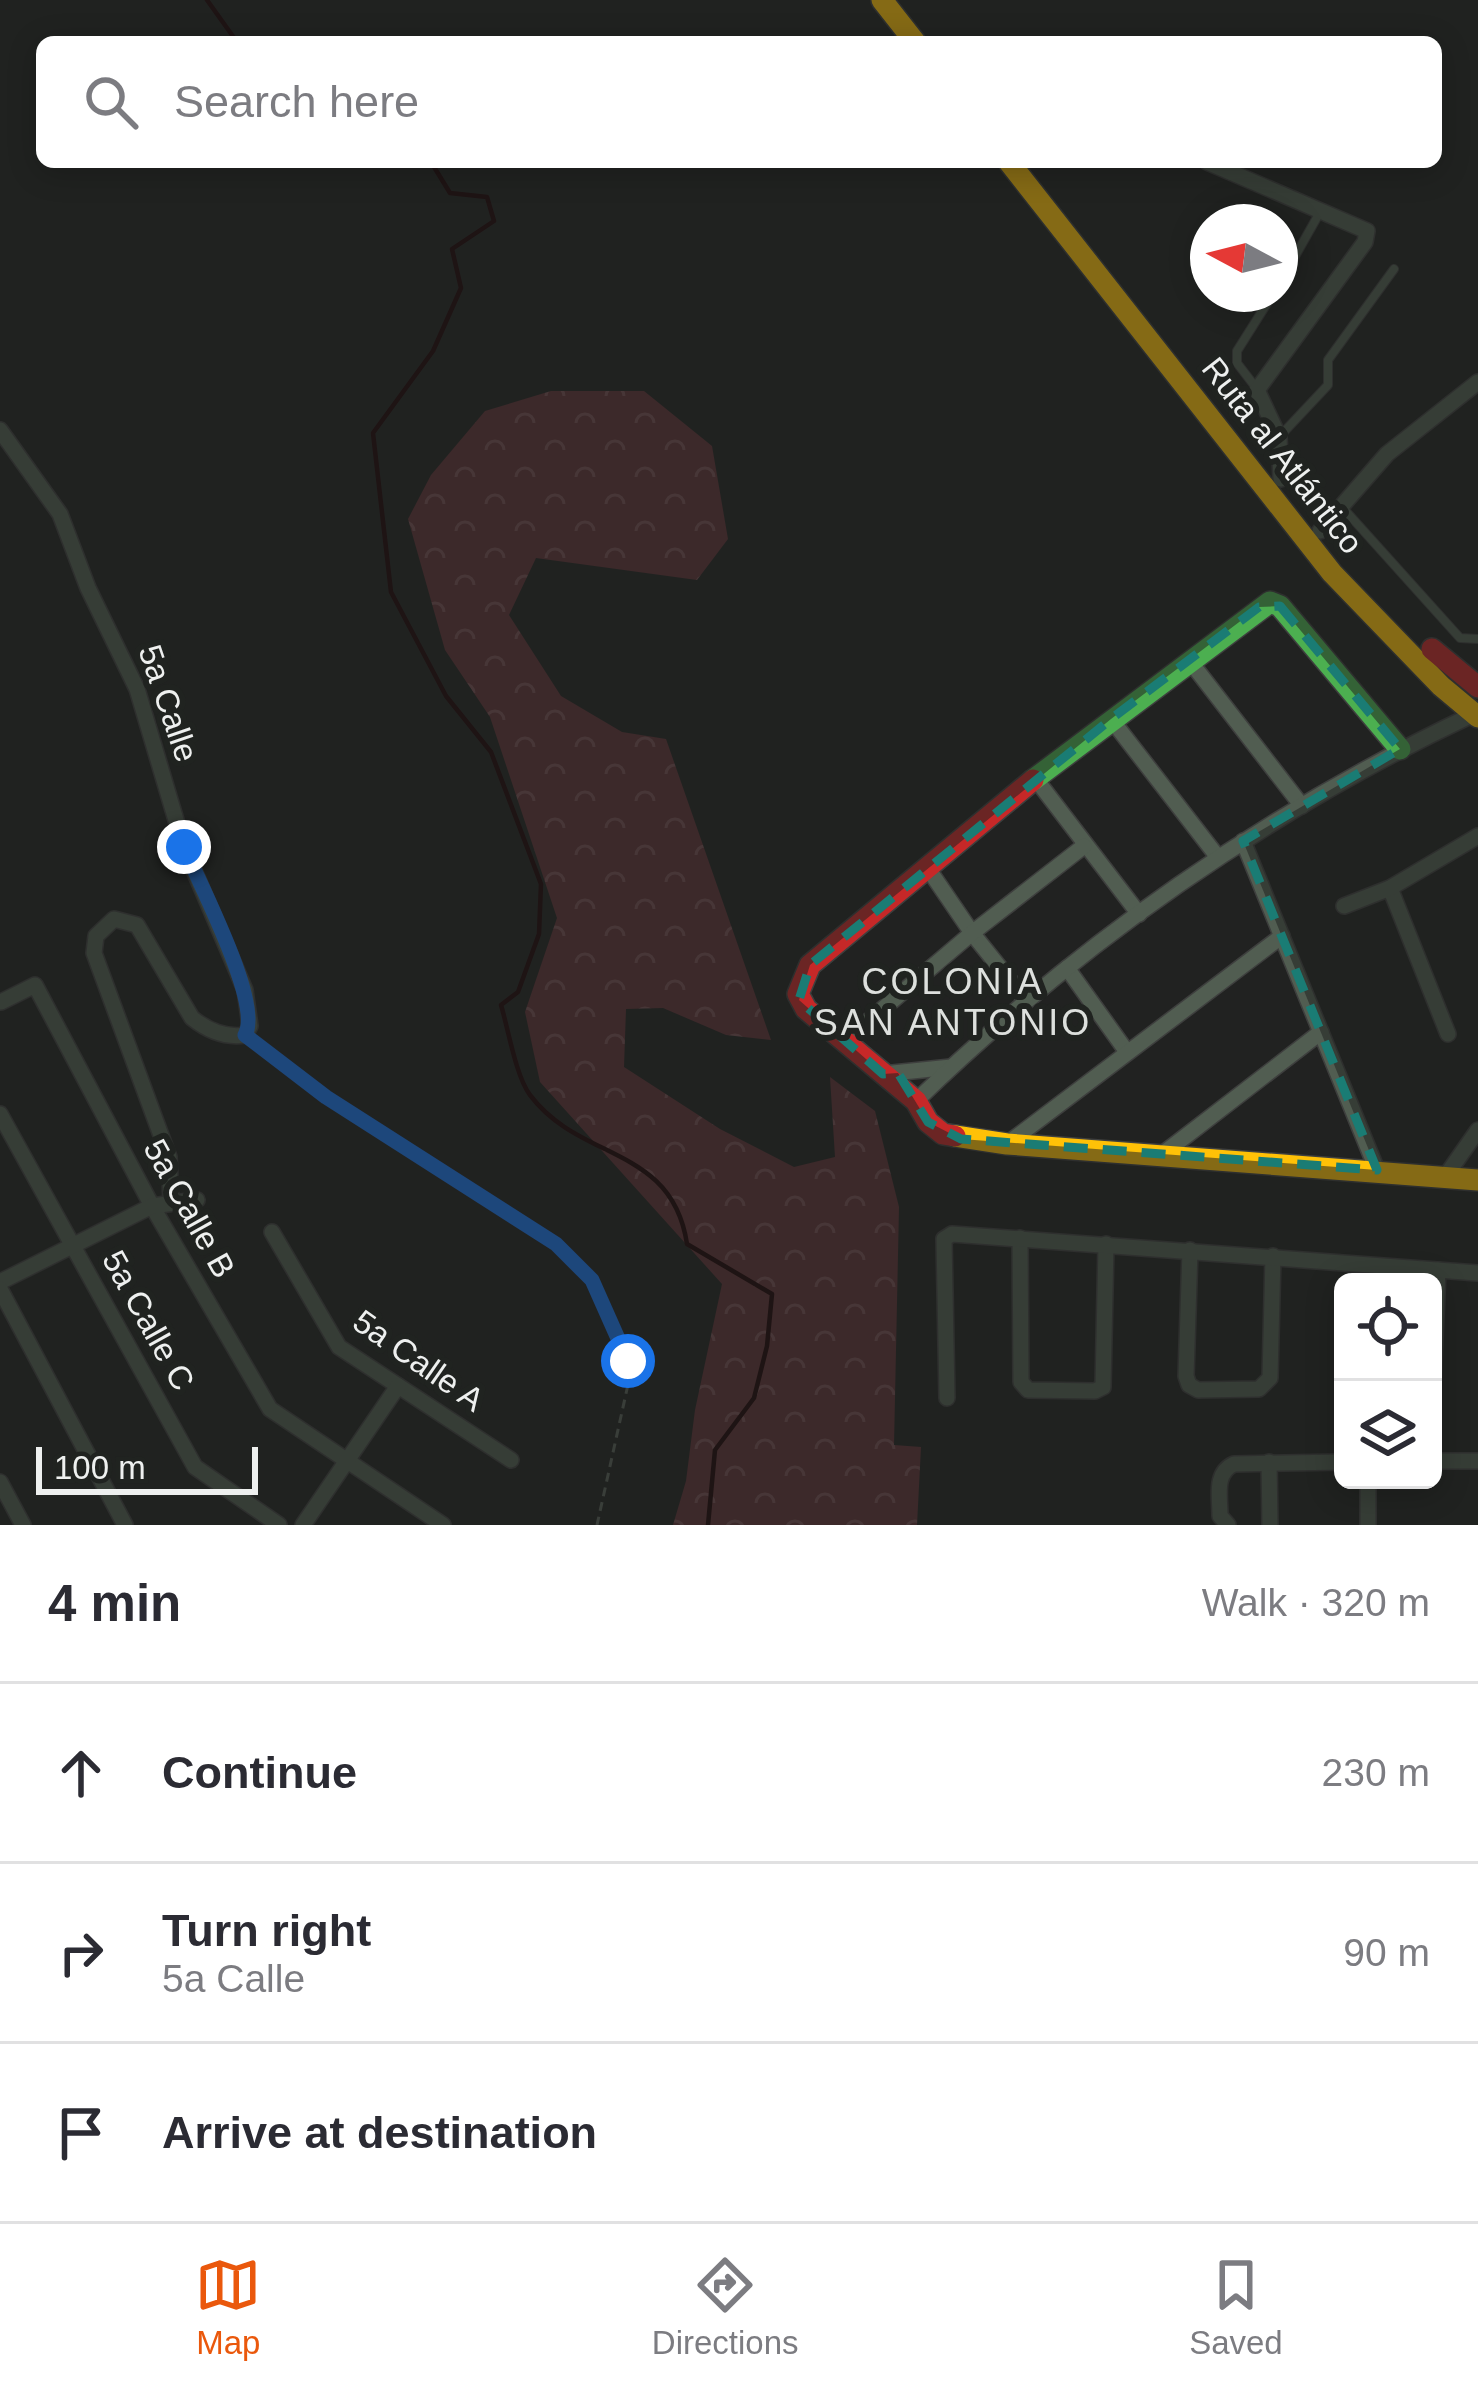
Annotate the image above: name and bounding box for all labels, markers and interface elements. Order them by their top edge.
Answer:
search box [36,36,1442,168]
icon: search [78,69,144,135]
text: Search here [174,76,419,127]
north arrow [1190,204,1298,312]
street label: Ruta al Atlántico [1195,350,1371,561]
street label: 5a Calle [131,640,206,766]
route end [157,820,211,874]
district label: COLONIA SAN ANTONIO [814,961,1092,1043]
street label: 5a Calle B [136,1133,243,1284]
street label: 5a Calle C [95,1244,202,1397]
map controls [1334,1273,1442,1489]
button: locate [1334,1273,1442,1381]
street label: 5a Calle A [346,1302,491,1419]
route start [601,1334,655,1388]
button: layers [1334,1381,1442,1489]
scale bar [36,1441,258,1494]
text: 100 m [54,1449,146,1486]
text: 4 min [48,1575,181,1632]
text: Walk · 320 m [1202,1581,1430,1624]
icon: ahead [48,1740,114,1806]
text: Continue [162,1747,357,1798]
text: 230 m [1322,1751,1430,1794]
text: Turn right [162,1905,371,1956]
icon: right [48,1920,114,1986]
text: 90 m [1343,1931,1430,1974]
text: 5a Calle [162,1957,305,2000]
icon: arrive [48,2100,114,2166]
text: Arrive at destination [162,2107,597,2158]
tab: Map [195,2252,261,2362]
tab: Directions [652,2252,799,2362]
tab: Saved [1189,2252,1283,2362]

